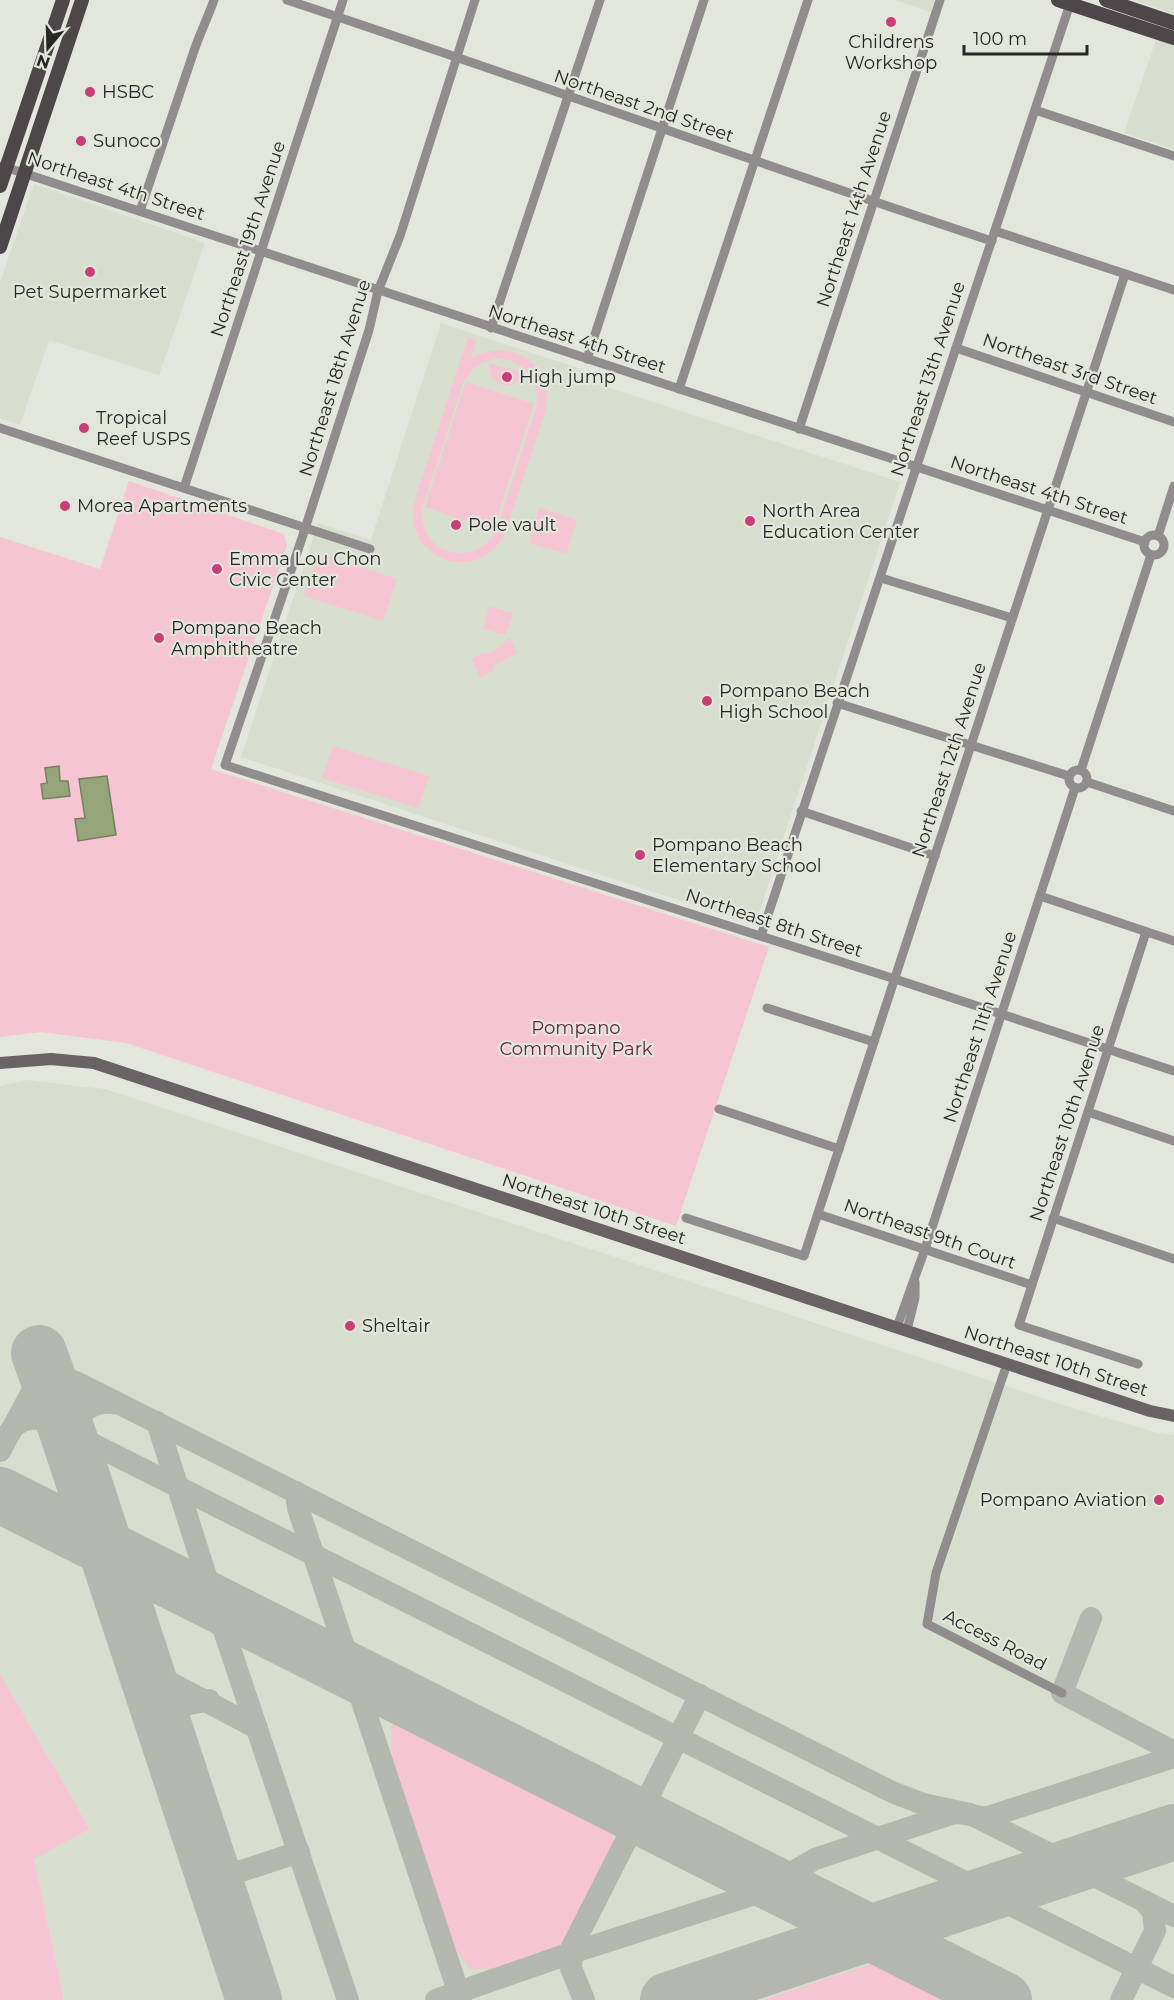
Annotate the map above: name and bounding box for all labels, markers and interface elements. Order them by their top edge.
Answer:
marker: Childrens Workshop [884,15,898,29]
north arrow [18,18,78,78]
scale bar [964,18,1087,56]
text: 100 m [973,28,1027,50]
place label: Childrens Workshop [845,31,937,74]
text: N [34,51,52,73]
street label: Northeast 2nd Street [551,65,737,147]
place label: HSBC [102,81,154,103]
marker: HSBC [83,85,97,99]
street label: Northeast 14th Avenue [812,108,896,310]
place label: Sunoco [93,130,161,152]
marker: Sunoco [74,134,88,148]
street label: Northeast 19th Avenue [206,138,290,340]
street label: Northeast 4th Street [24,147,208,225]
marker: Pet Supermarket [83,265,97,279]
street label: Northeast 18th Avenue [295,277,376,479]
street label: Northeast 13th Avenue [886,279,970,479]
place label: Pet Supermarket [13,281,167,303]
street label: Northeast 4th Street [485,300,669,378]
street label: Northeast 3rd Street [980,329,1160,409]
place label: High jump [519,366,616,388]
marker: High jump [500,370,514,384]
place label: Tropical Reef USPS [96,407,191,450]
marker: Tropical Reef USPS [77,421,91,435]
street label: Northeast 4th Street [947,451,1131,529]
place label: Morea Apartments [77,495,247,517]
marker: Morea Apartments [58,499,72,513]
place label: North Area Education Center [762,500,920,543]
place label: Pole vault [468,514,557,536]
marker: North Area Education Center [743,514,757,528]
marker: Pole vault [449,518,463,532]
place label: Emma Lou Chon Civic Center [229,548,382,591]
marker: Emma Lou Chon Civic Center [210,562,224,576]
place label: Pompano Beach Amphitheatre [171,617,322,660]
marker: Pompano Beach Amphitheatre [152,631,166,645]
street label: Northeast 12th Avenue [907,660,991,860]
place label: Pompano Beach High School [719,680,870,723]
marker: Pompano Beach High School [700,694,714,708]
place label: Pompano Beach Elementary School [652,834,822,877]
marker: Pompano Beach Elementary School [633,848,647,862]
street label: Northeast 8th Street [683,884,865,962]
street label: Northeast 11th Avenue [939,928,1021,1126]
park label: Pompano Community Park [499,1017,653,1060]
street label: Northeast 10th Avenue [1025,1022,1109,1224]
street label: Northeast 10th Street [499,1169,689,1249]
street label: Northeast 9th Court [841,1194,1019,1274]
place label: Sheltair [362,1315,430,1337]
marker: Sheltair [343,1319,357,1333]
street label: Northeast 10th Street [961,1321,1151,1401]
place label: Pompano Aviation [980,1489,1147,1511]
marker: Pompano Aviation [1152,1493,1166,1507]
street label: Access Road [940,1605,1050,1675]

